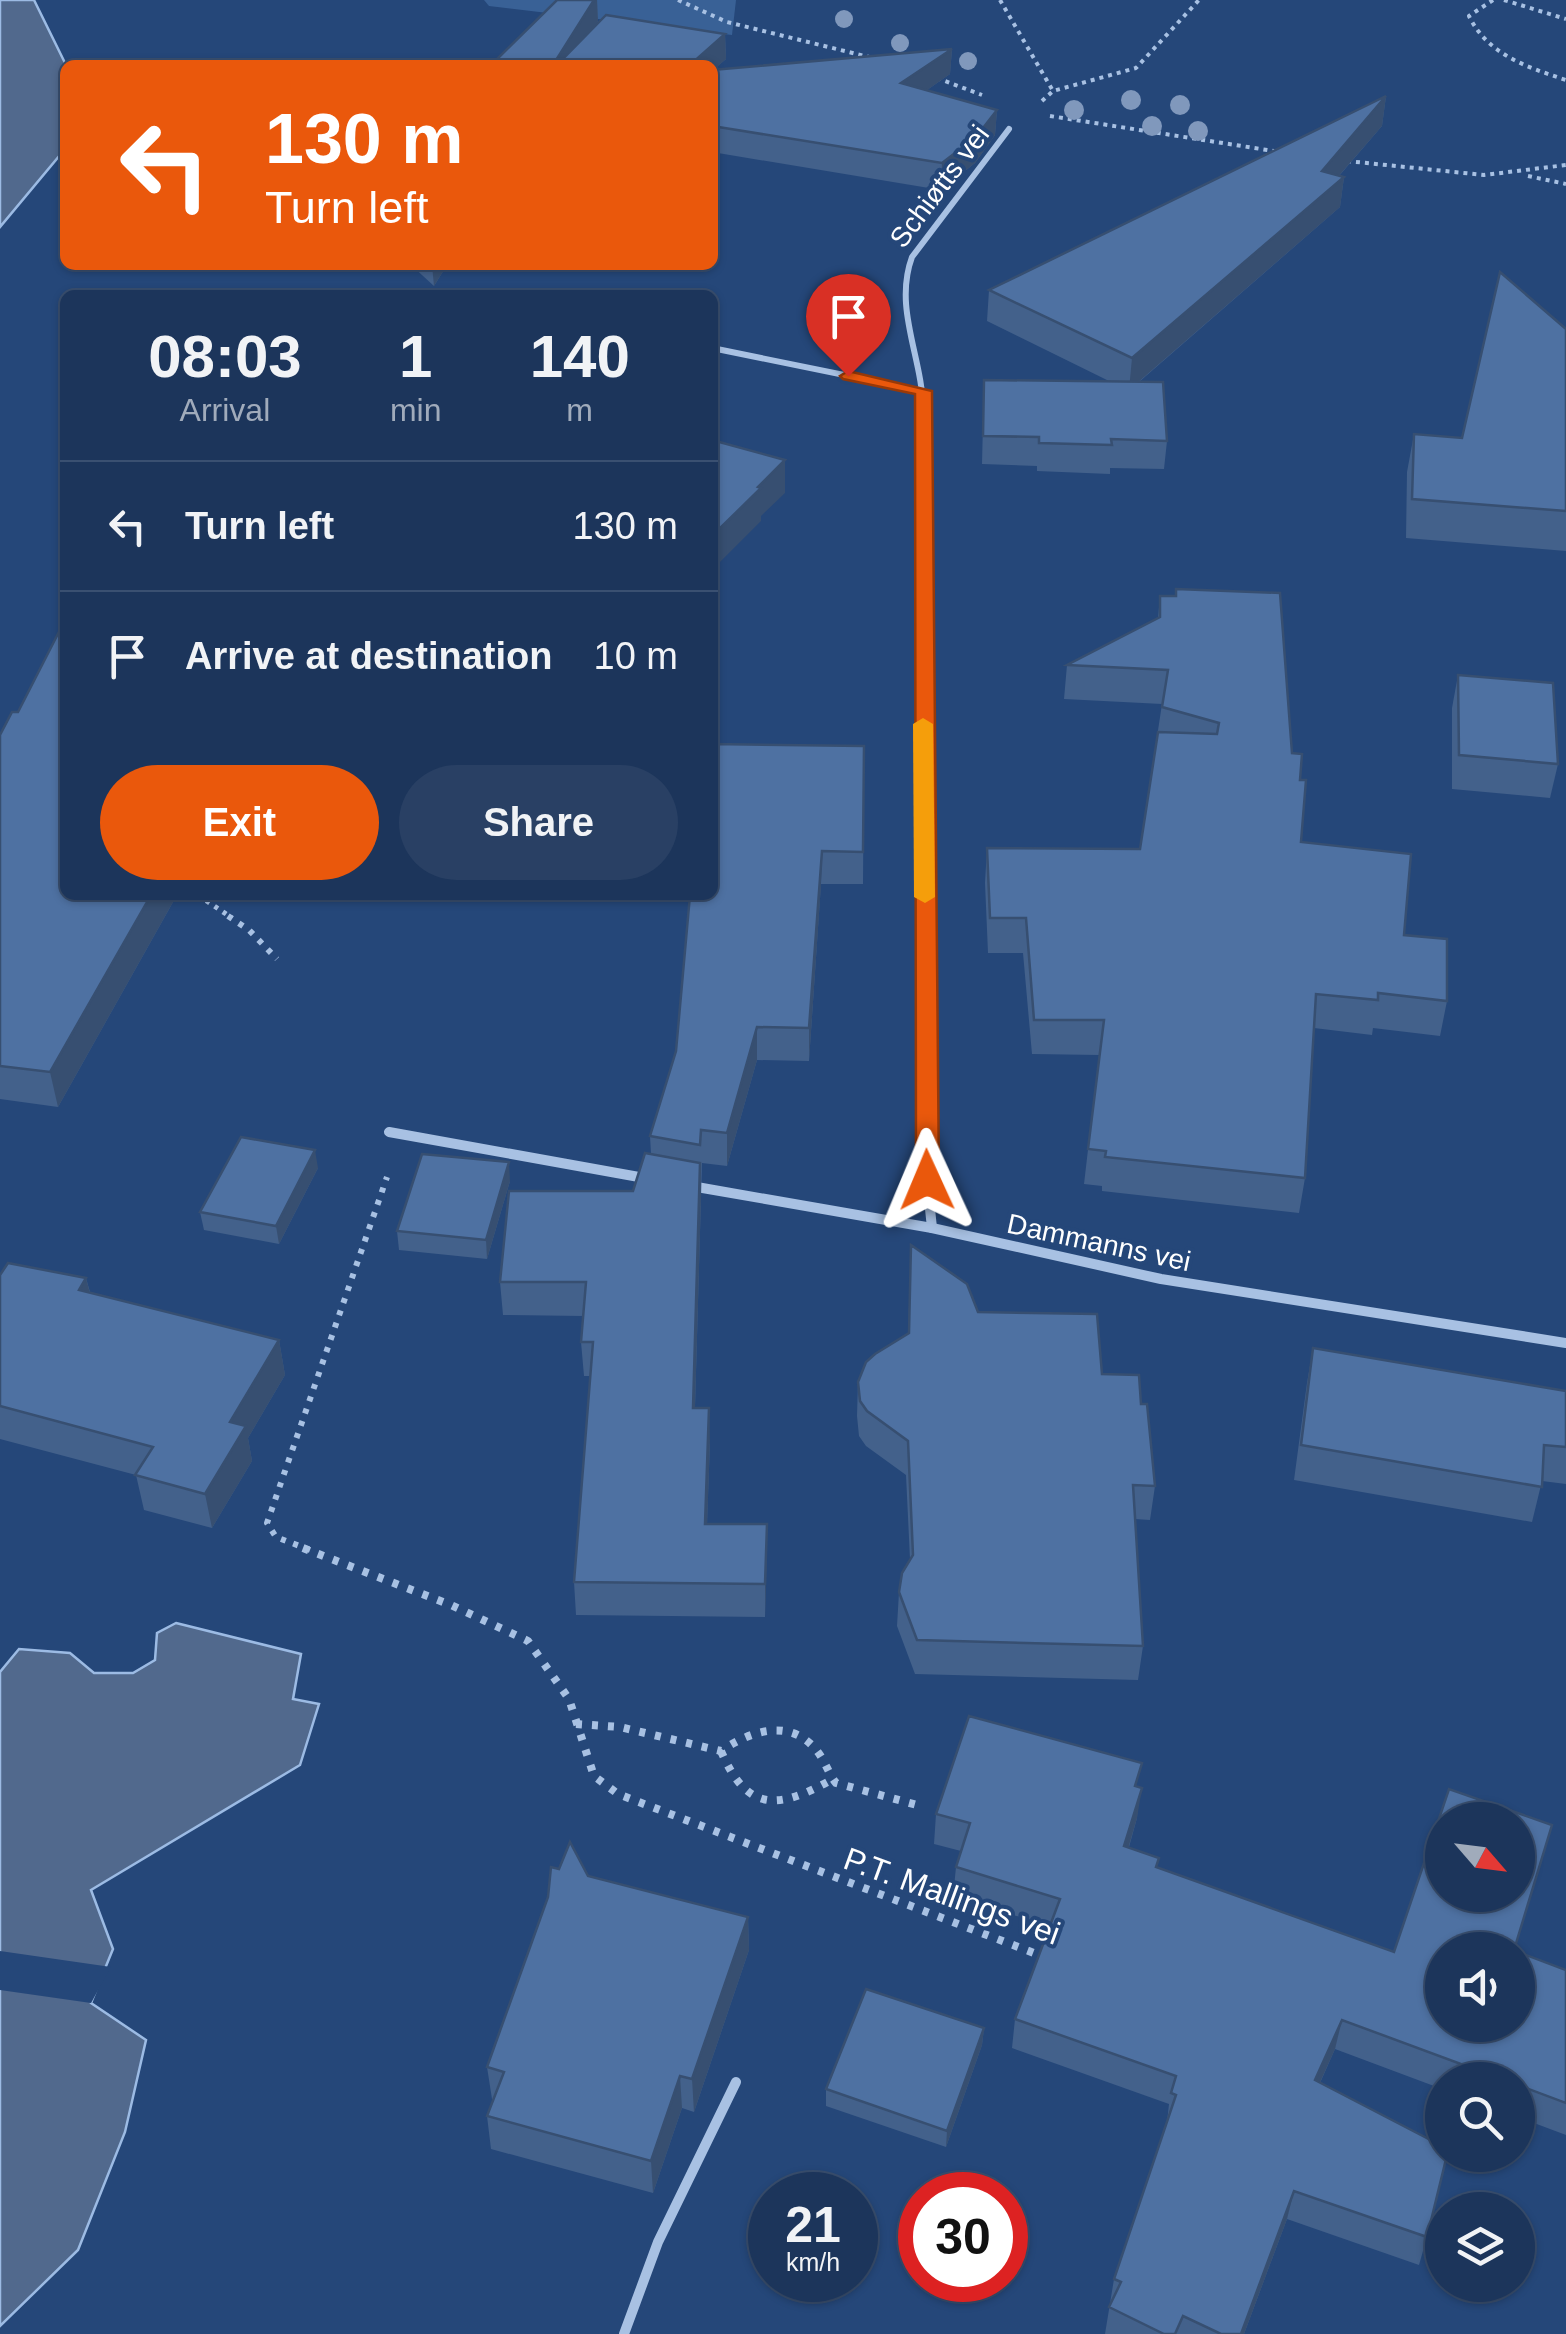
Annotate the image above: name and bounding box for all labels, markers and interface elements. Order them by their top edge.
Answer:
icon: left [100,100,230,230]
text: 130 m [265,100,463,178]
street label: Schiøtts vei [883,119,995,253]
text: Turn left [265,182,428,233]
pin [806,274,891,377]
icon: arrive [821,289,876,344]
text: 08:03 [148,323,302,390]
text: 1 [399,323,432,390]
text: 140 [530,323,630,390]
text: Arrival [180,392,270,428]
text: min [390,392,441,428]
text: m [566,392,593,428]
icon: left [100,499,155,554]
text: Turn left [185,505,334,547]
text: 130 m [572,505,678,547]
icon: arrive [100,629,155,684]
text: Arrive at destination [185,635,552,677]
text: 10 m [594,635,678,677]
button: Exit [100,765,379,880]
button: Share [399,765,678,880]
position arrow [875,1128,979,1232]
street label: Dammanns vei [1004,1208,1193,1277]
north arrow [1425,1802,1535,1912]
map controls [1425,1802,1535,2302]
street label: P.T. Mallings vei [839,1840,1065,1952]
button: sound [1425,1932,1535,2042]
button: search [1425,2062,1535,2172]
speed limit sign: 30 [898,2172,1028,2302]
button: layers [1425,2192,1535,2302]
text: 21 [785,2197,841,2253]
text: km/h [786,2248,840,2276]

